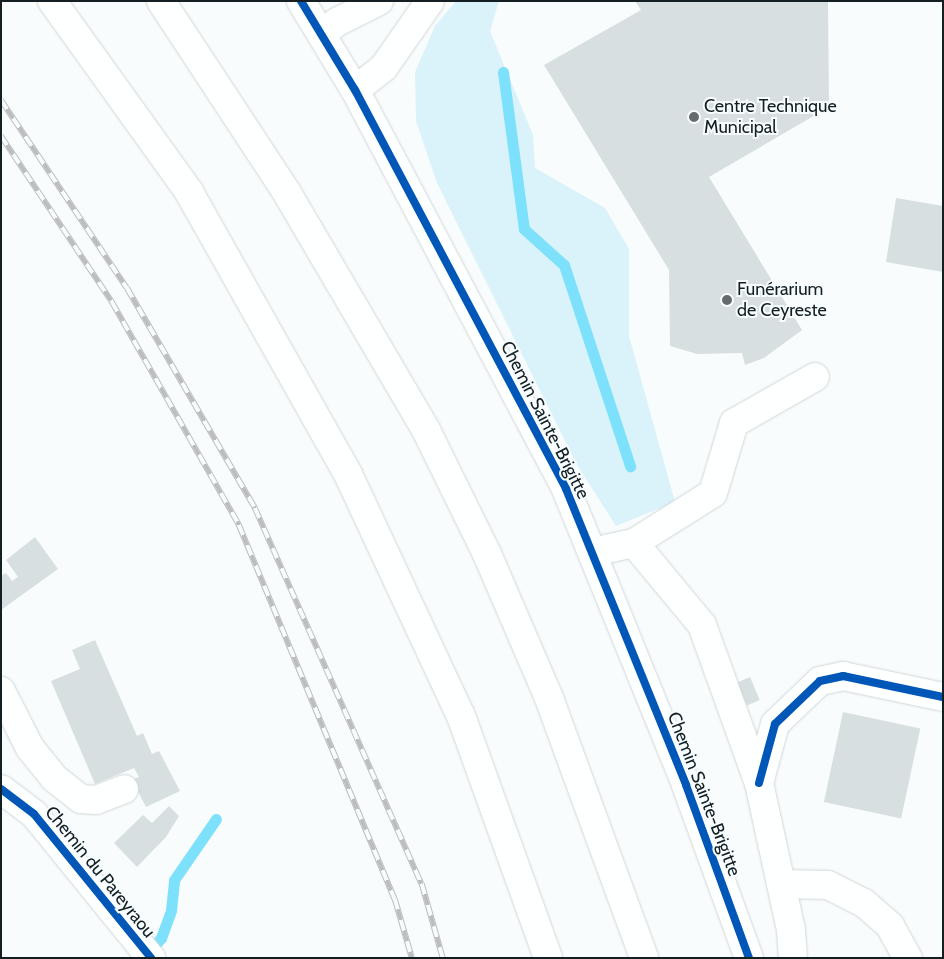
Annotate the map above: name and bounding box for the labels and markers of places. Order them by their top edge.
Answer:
place label: Centre Technique Municipal [704,96,837,138]
marker: Centre Technique Municipal [688,111,700,123]
place label: Funérarium de Ceyreste [737,279,827,322]
marker: Funérarium de Ceyreste [721,294,733,306]

